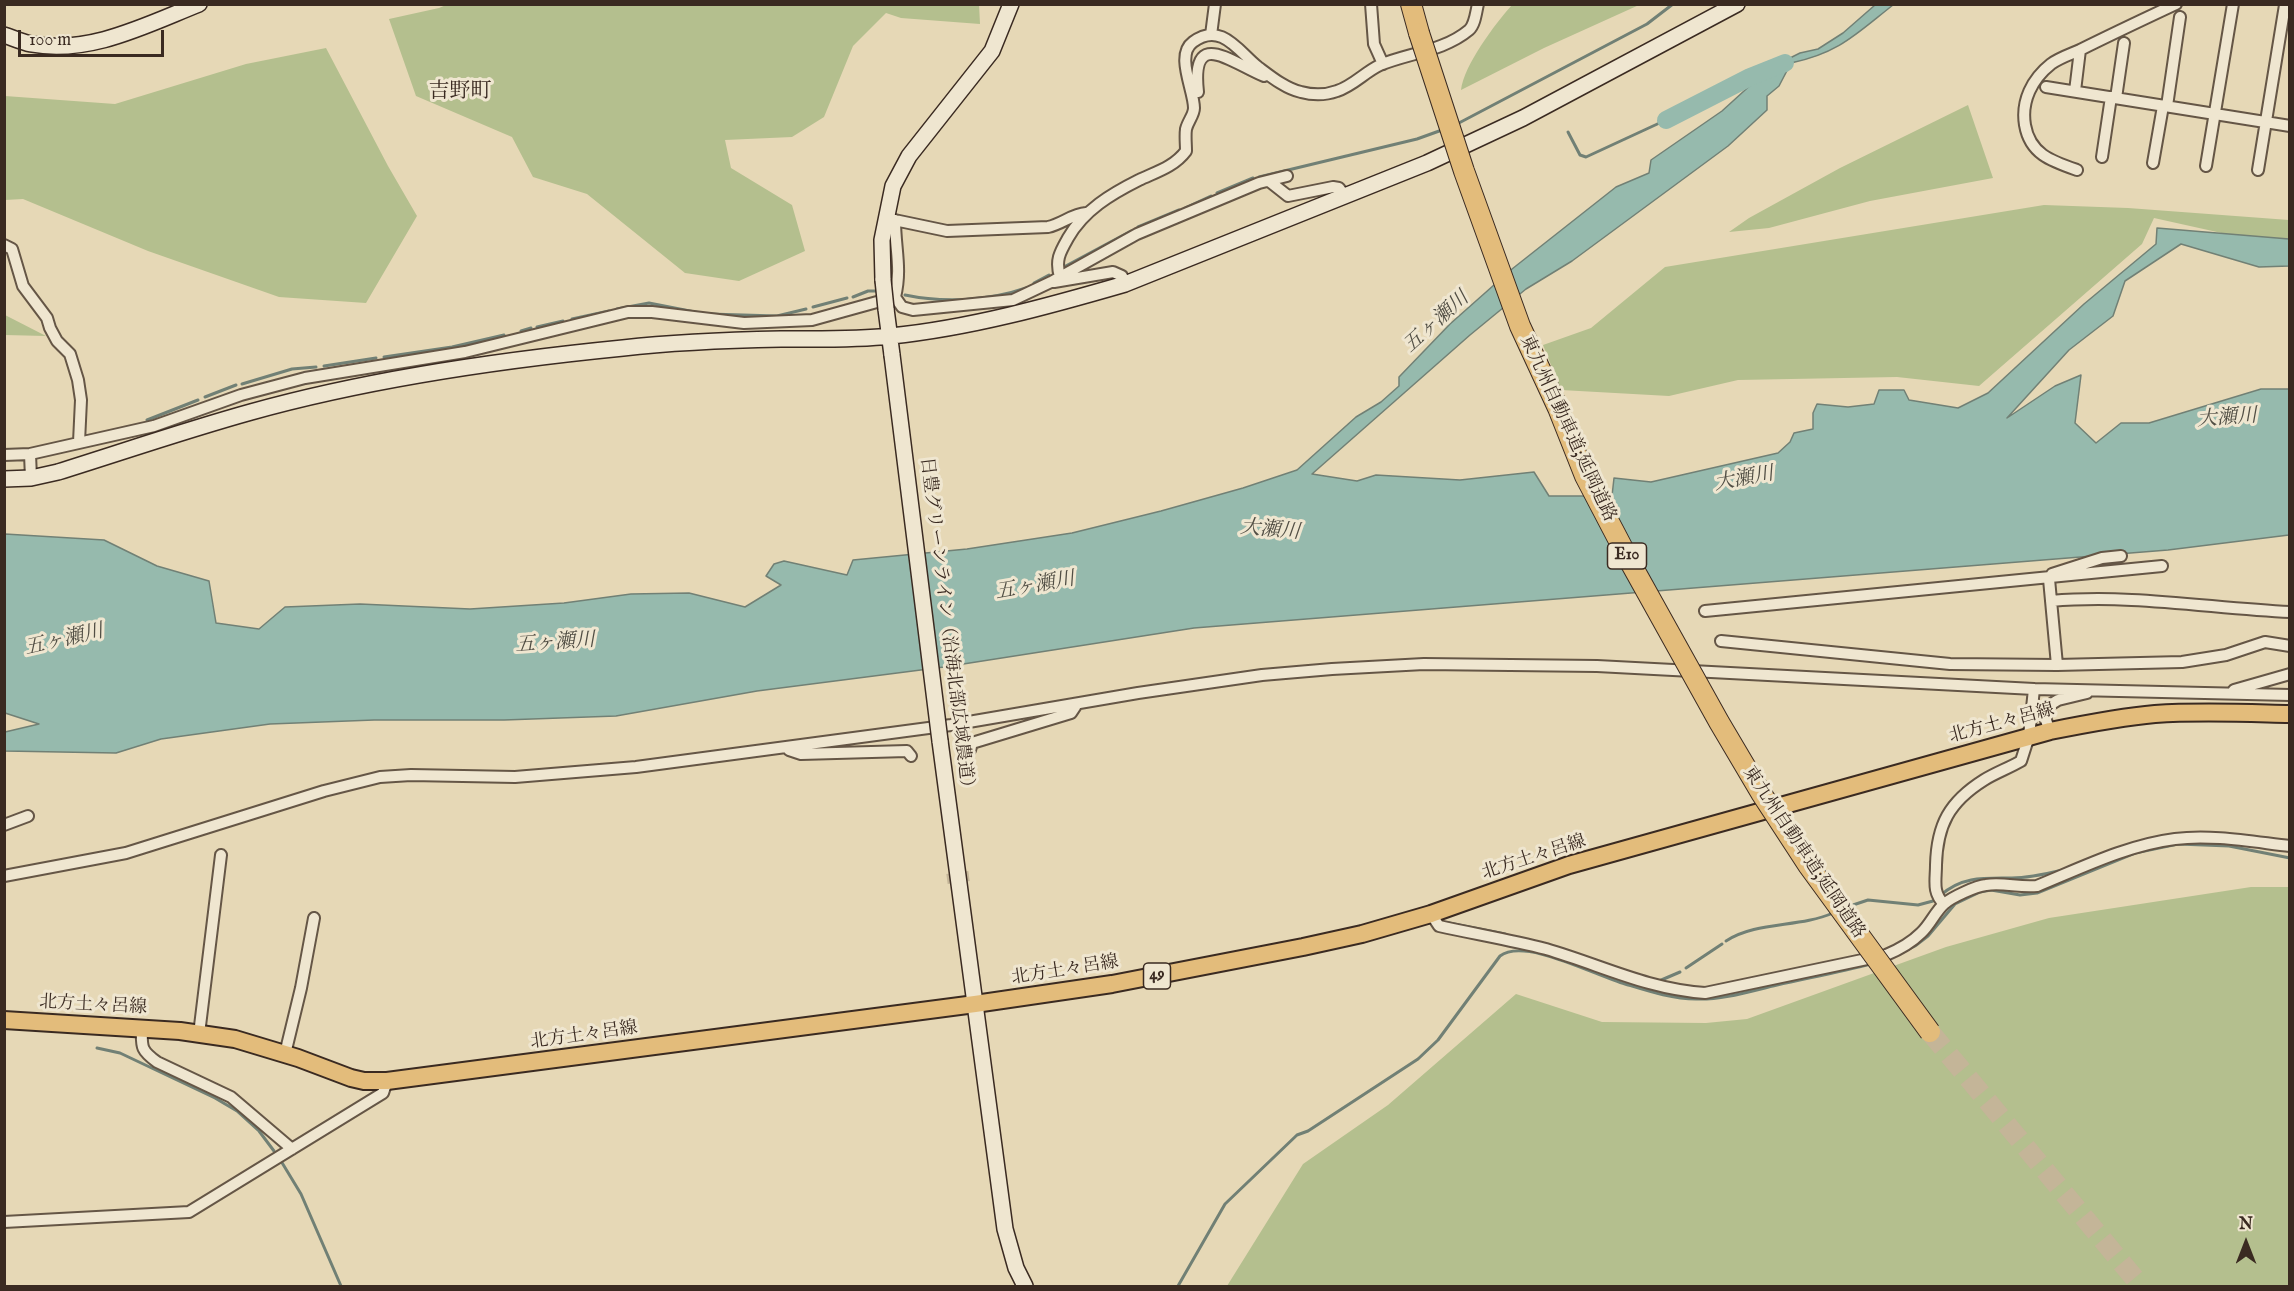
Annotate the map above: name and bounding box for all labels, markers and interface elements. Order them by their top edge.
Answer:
scale bar [21,18,166,56]
text: 100 m [29,29,71,52]
district label: 吉野町 [429,80,491,106]
water label: 五ヶ瀬川 [1399,287,1475,359]
street label: 東九州自動車道;延岡道路 [1514,332,1620,526]
water label: 大瀬川 [2196,405,2258,433]
street label: 日豊グリーンライン（沿海北部広域農道） [914,456,978,798]
water label: 大瀬川 [1712,463,1776,497]
water label: 大瀬川 [1239,516,1301,546]
road number: E10 [1608,543,1646,569]
water label: 五ヶ瀬川 [994,568,1076,606]
water label: 五ヶ瀬川 [22,620,106,662]
water label: 五ヶ瀬川 [514,629,596,659]
street label: 北方土々呂線 [1947,700,2057,748]
street label: 東九州自動車道;延岡道路 [1737,763,1869,943]
street label: 北方土々呂線 [1479,831,1589,885]
street label: 北方土々呂線 [1010,952,1120,990]
road number: 49 [1144,963,1170,989]
street label: 北方土々呂線 [39,992,147,1020]
street label: 北方土々呂線 [529,1018,639,1054]
north arrow [2216,1213,2276,1273]
text: N [2239,1215,2253,1235]

